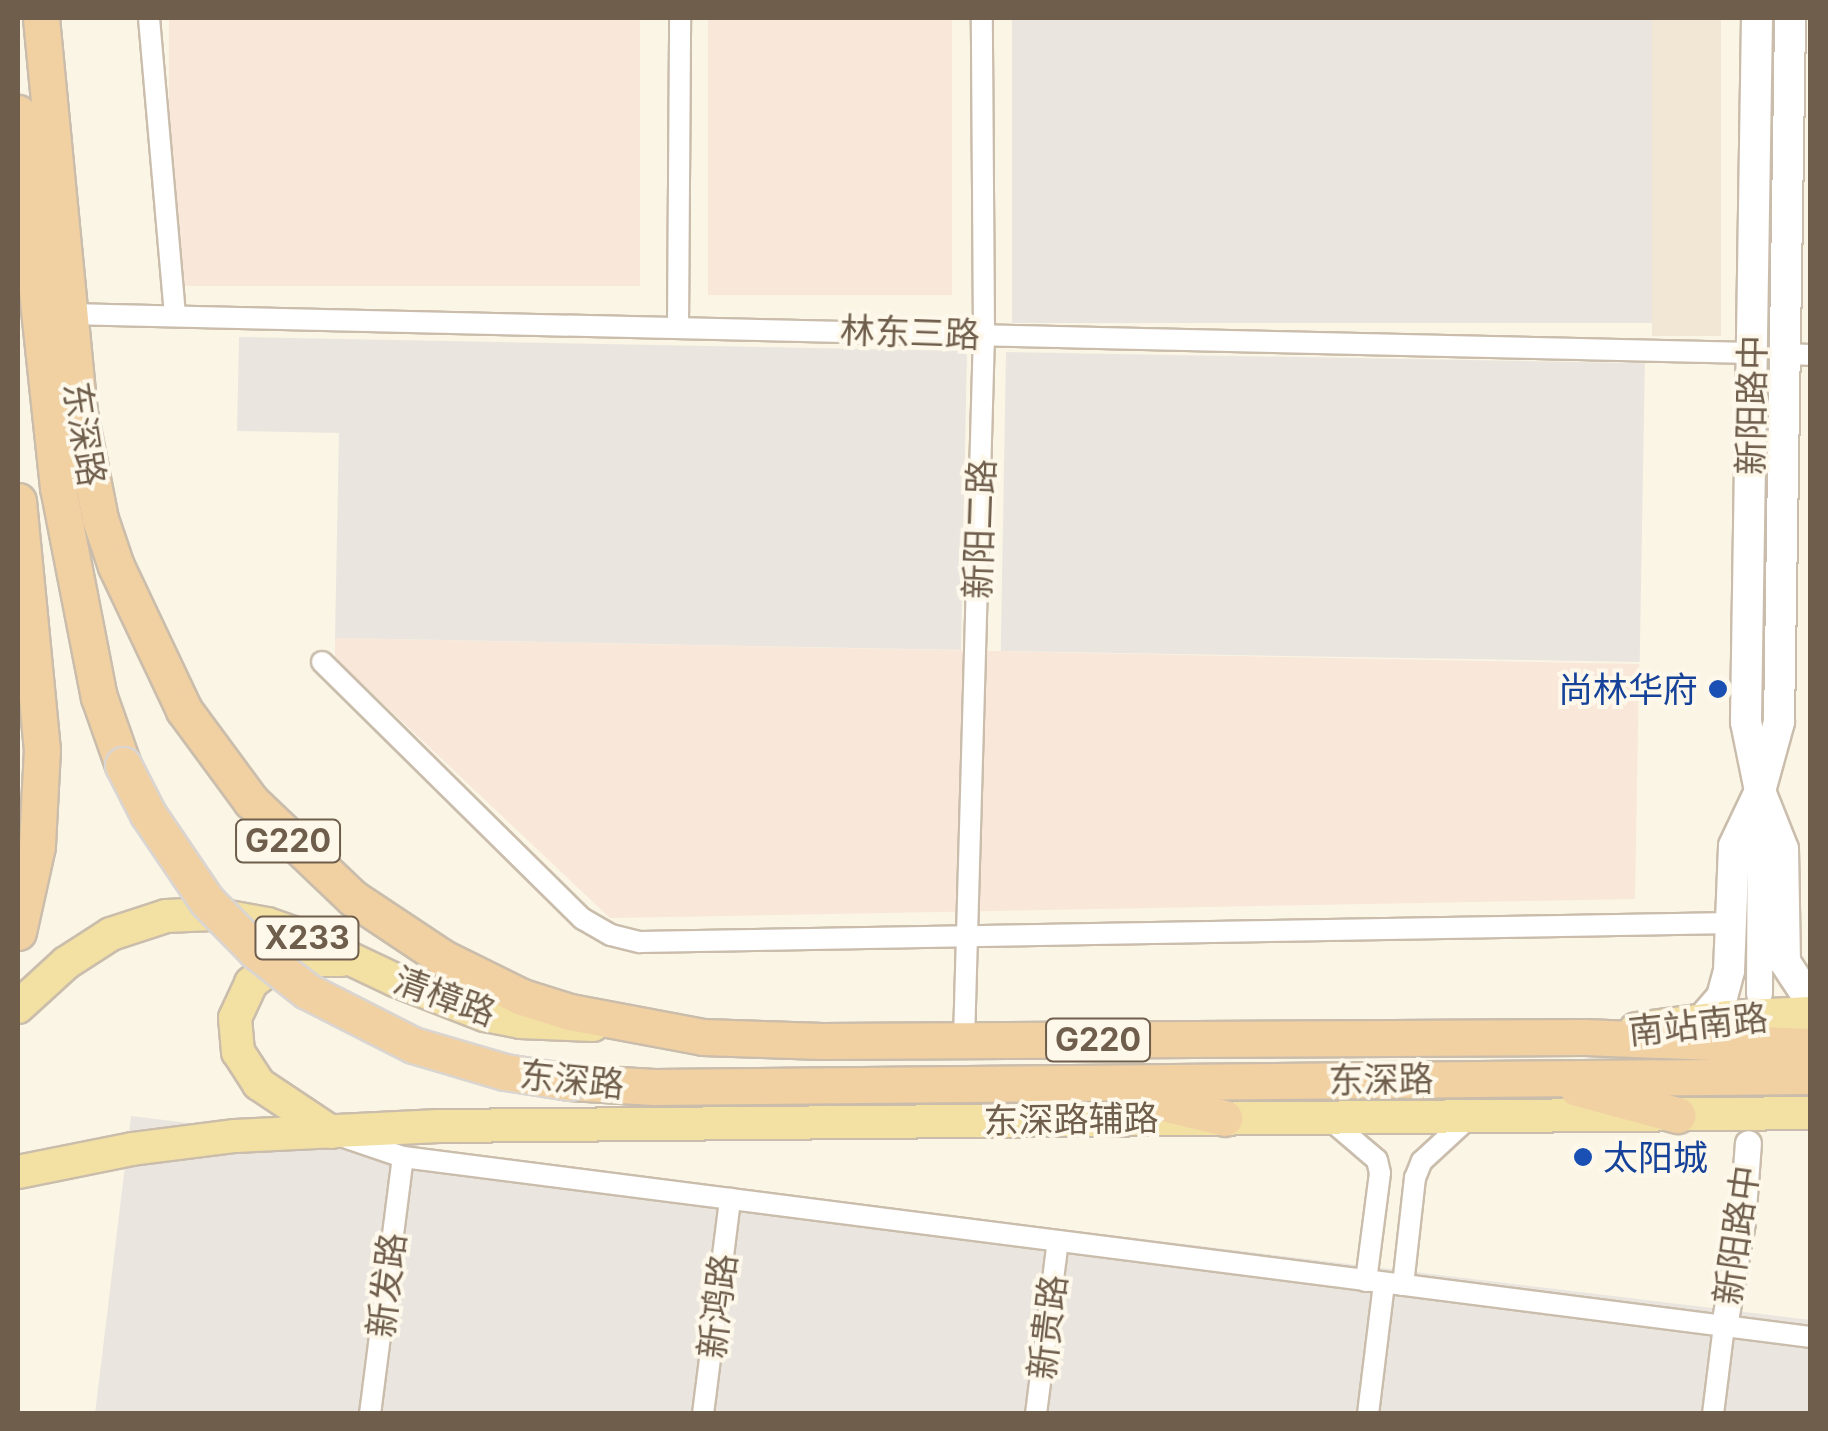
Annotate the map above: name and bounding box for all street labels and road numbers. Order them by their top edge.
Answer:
street label: 林东三路 [839,309,981,355]
street label: 新阳路中 [1729,335,1773,475]
street label: 东深路 [56,379,114,489]
street label: 新阳二路 [956,458,1002,600]
road number: G220 [233,814,343,868]
road number: X233 [252,911,362,965]
street label: 清樟路 [388,958,502,1034]
street label: 南站南路 [1626,996,1770,1052]
road number: G220 [1043,1013,1153,1067]
street label: 东深路 [518,1053,626,1105]
street label: 东深路 [1328,1057,1434,1101]
street label: 东深路辅路 [983,1096,1159,1142]
street label: 新阳路中 [1705,1163,1767,1307]
street label: 新发路 [359,1230,413,1340]
street label: 新鸿路 [690,1251,744,1361]
street label: 新贵路 [1020,1272,1074,1382]

